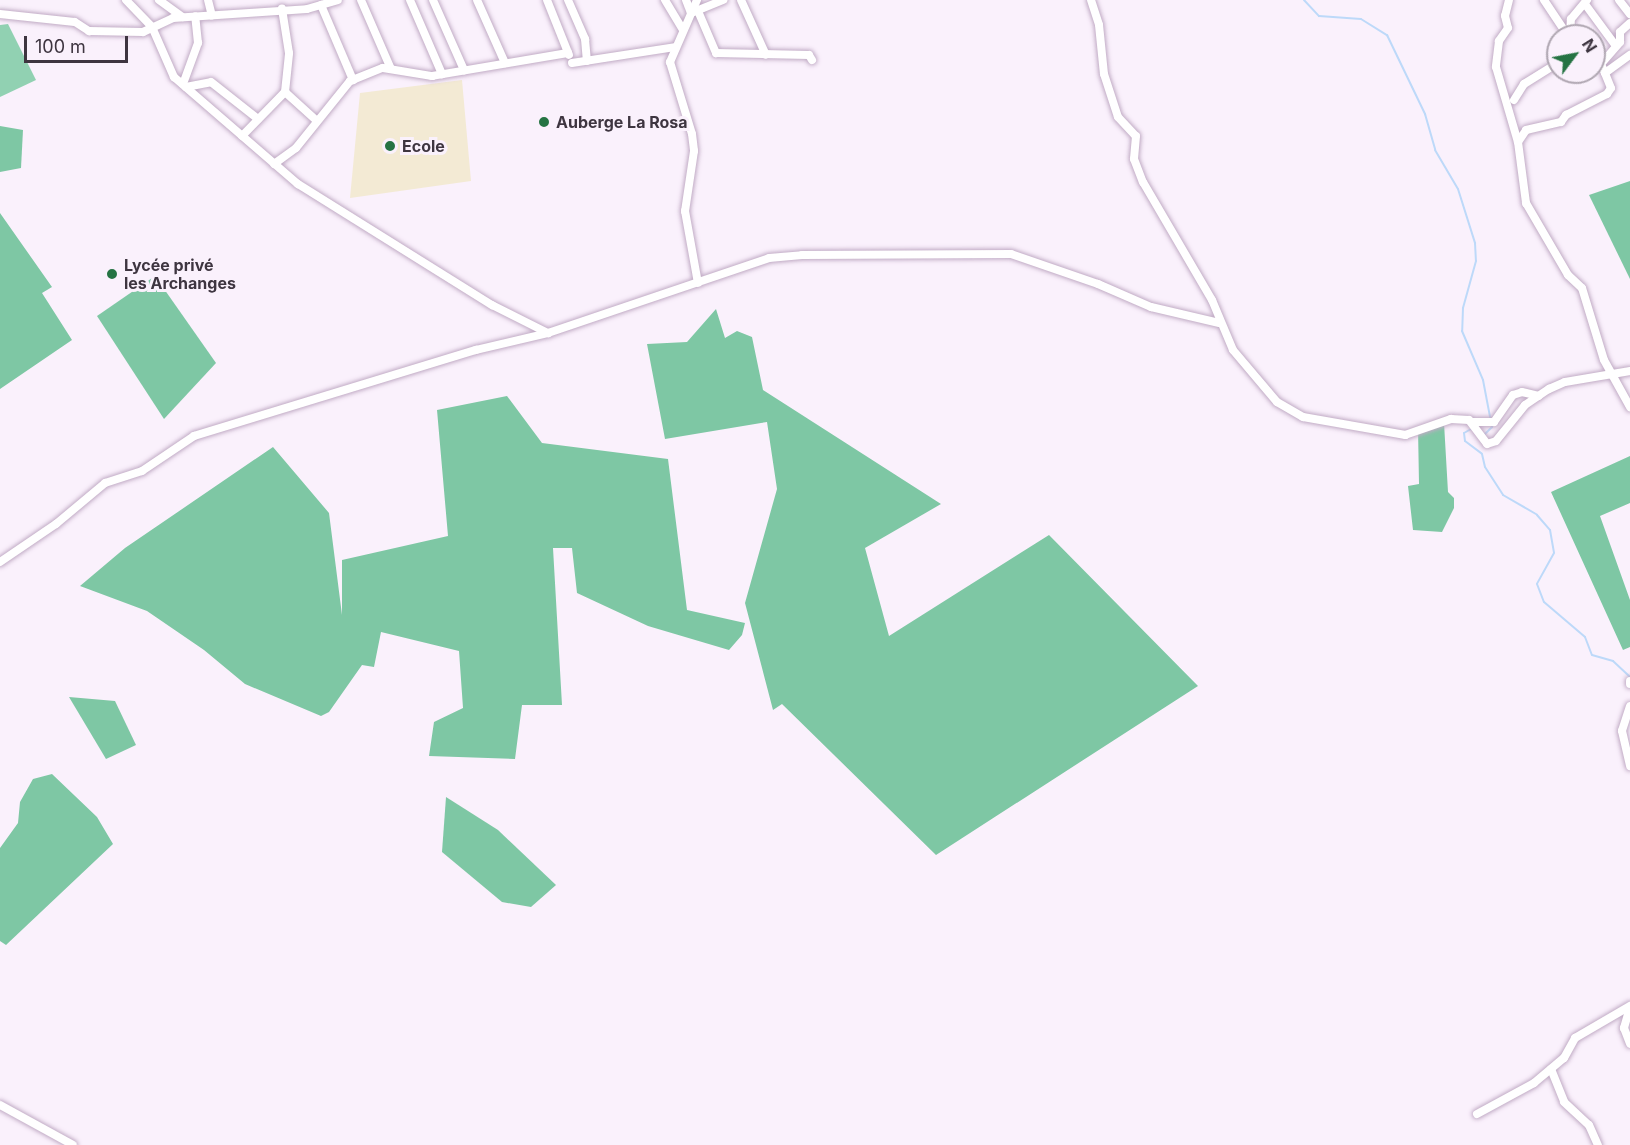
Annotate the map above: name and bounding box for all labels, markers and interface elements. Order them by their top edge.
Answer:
scale bar [27,24,130,62]
north arrow [1546,24,1606,84]
text: N [1578,35,1601,56]
text: 100 m [35,36,86,57]
place label: Auberge La Rosa [556,112,688,132]
marker: Auberge La Rosa [537,115,551,129]
place label: Ecole [402,136,445,156]
marker: Ecole [383,139,397,153]
place label: Lycée privé les Archanges [124,255,236,293]
marker: Lycée privé les Archanges [105,267,119,281]

